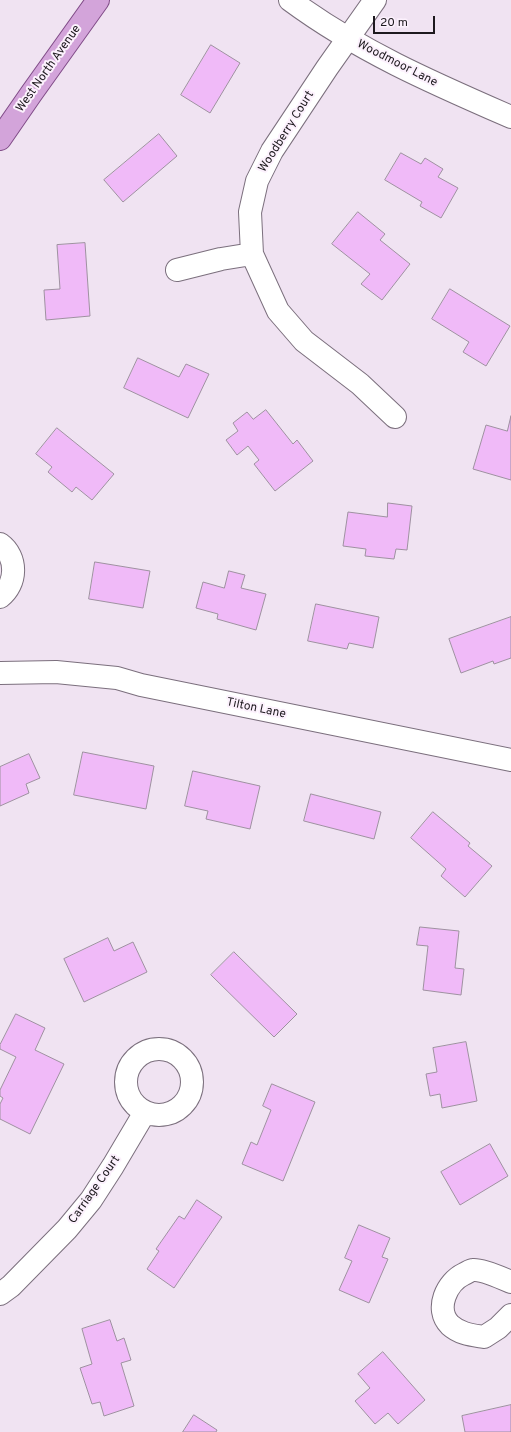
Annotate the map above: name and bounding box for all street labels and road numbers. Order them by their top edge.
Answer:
street label: West North Avenue [14,23,84,115]
street label: Woodmoor Lane [354,38,440,90]
street label: Woodberry Court [256,89,318,175]
street label: Tilton Lane [225,696,287,722]
street label: Carriage Court [66,1153,124,1227]

